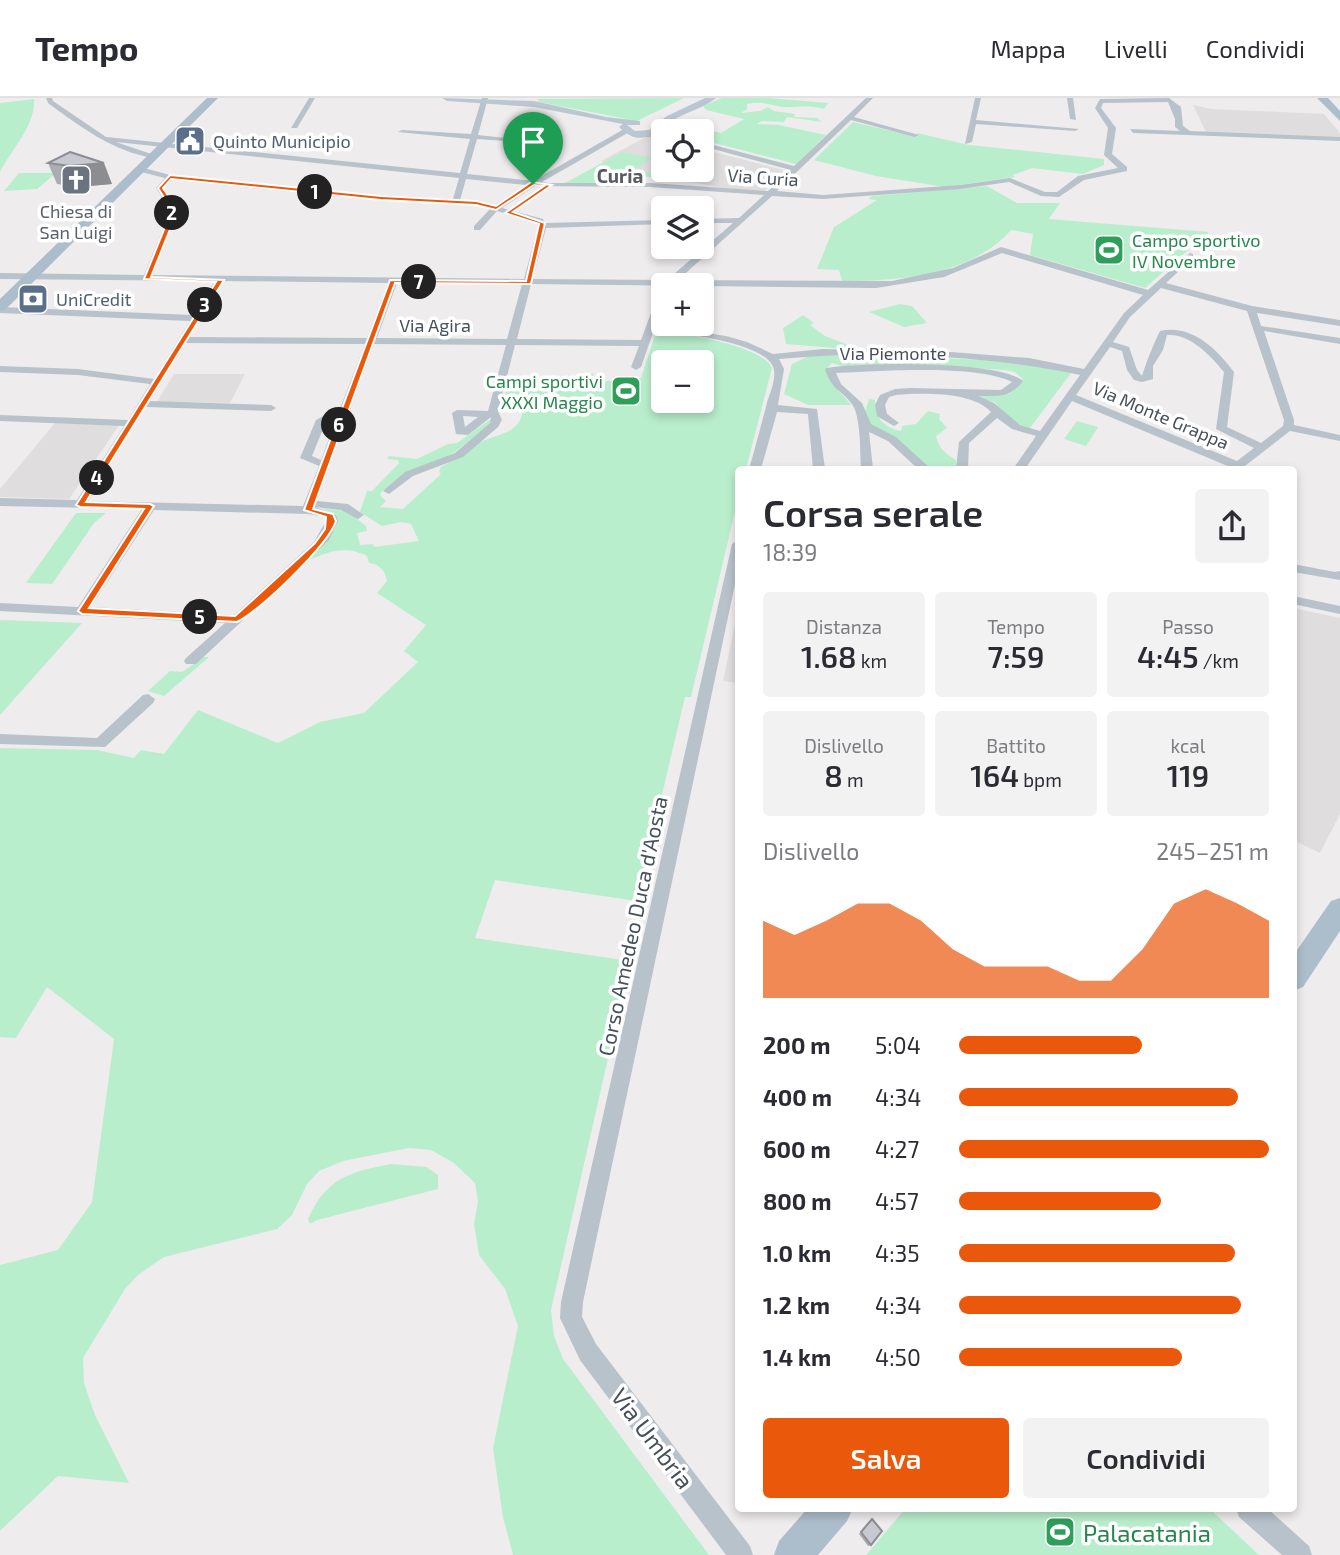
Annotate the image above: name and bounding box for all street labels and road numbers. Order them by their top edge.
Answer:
street label: Via Curia [727,164,799,190]
street label: Via Agira [399,314,471,336]
street label: Via Piemonte [839,342,947,364]
street label: Via Monte Grappa [1090,376,1232,454]
street label: Corso Amedeo Duca d'Aosta [592,794,672,1058]
street label: Via Umbria [606,1382,700,1494]

